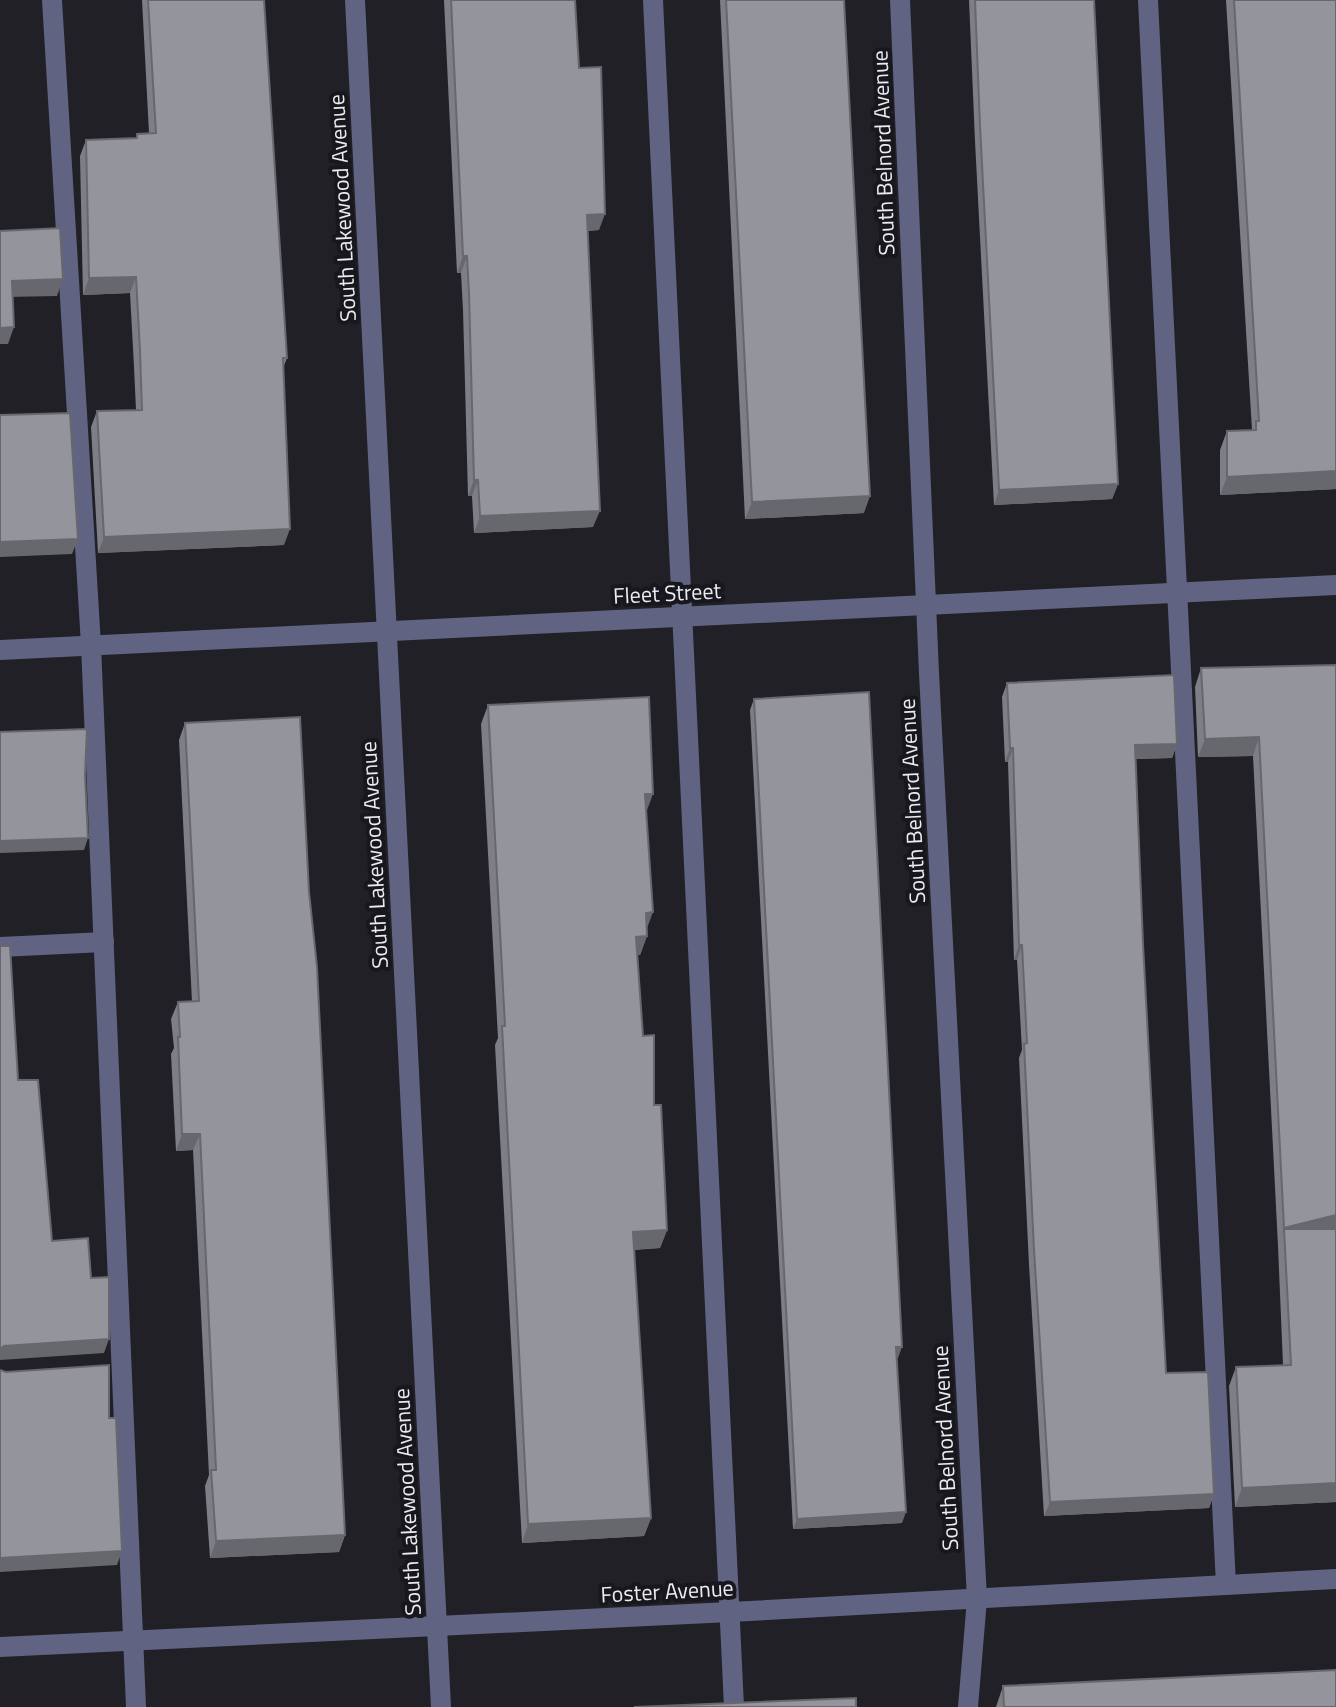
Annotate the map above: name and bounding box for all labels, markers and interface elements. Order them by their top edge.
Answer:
street label: South Belnord Avenue [862,50,904,256]
street label: South Lakewood Avenue [319,93,365,323]
street label: Fleet Street [612,573,722,613]
street label: South Belnord Avenue [890,698,934,904]
street label: South Lakewood Avenue [351,740,397,970]
street label: South Belnord Avenue [923,1345,967,1551]
street label: South Lakewood Avenue [384,1387,430,1617]
street label: Foster Avenue [600,1571,734,1611]

